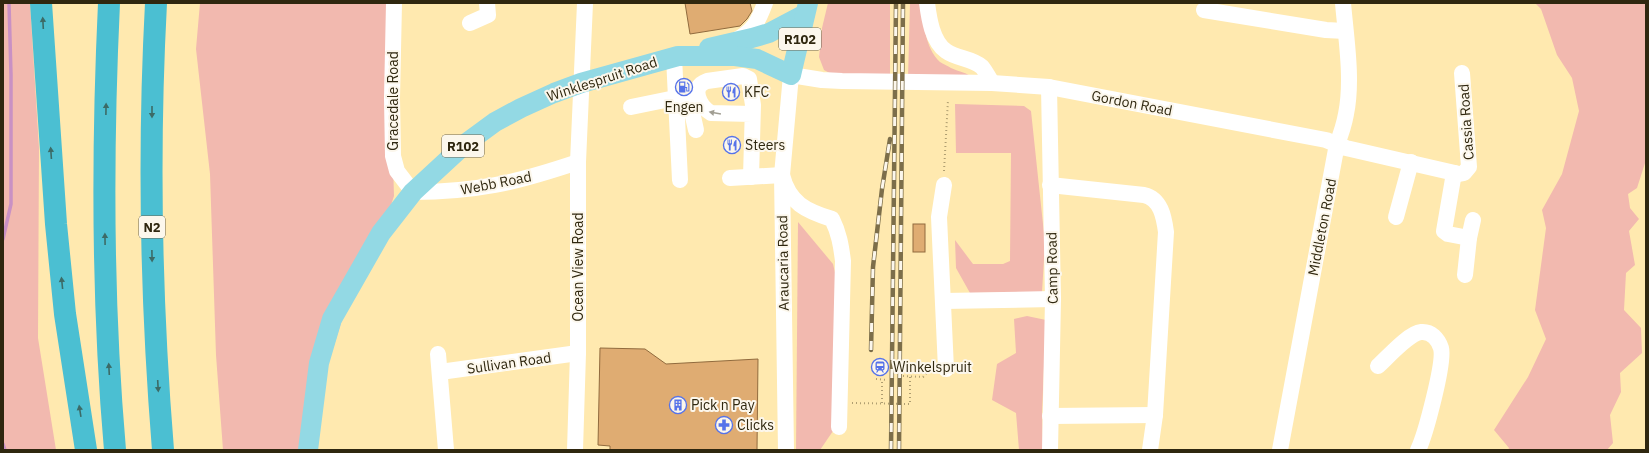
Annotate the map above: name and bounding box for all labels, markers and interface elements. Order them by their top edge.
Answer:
one-way arrow [39,17,46,29]
road number: R102 [779,28,821,50]
street label: Gracedale Road [384,51,402,151]
street label: Winklespruit Road [545,53,659,105]
fuel station icon: Engen [674,77,694,97]
restaurant icon: KFC [721,82,741,102]
place label: KFC [744,83,769,101]
street label: Cassia Road [1454,83,1478,161]
street label: Gordon Road [1090,86,1174,120]
place label: Engen [664,98,704,116]
one-way arrow [103,102,109,115]
one-way arrow [149,106,155,119]
one-way arrow [709,110,721,116]
road number: R102 [442,135,484,157]
restaurant icon: Steers [722,135,742,155]
place label: Steers [745,136,786,154]
one-way arrow [47,147,54,159]
street label: Webb Road [459,167,533,199]
street label: Middleton Road [1304,177,1340,277]
street label: Ocean View Road [569,212,587,322]
street label: Araucaria Road [773,215,793,311]
road number: N2 [139,216,165,238]
one-way arrow [102,232,108,245]
street label: Camp Road [1042,232,1062,304]
one-way arrow [149,250,155,263]
one-way arrow [59,277,65,289]
street label: Sullivan Road [466,348,552,378]
station icon: Winkelspruit [870,357,890,377]
place label: Winkelspruit [893,358,972,376]
one-way arrow [106,363,113,375]
one-way arrow [155,380,161,393]
building icon: Pick n Pay [668,395,688,415]
place label: Pick n Pay [691,396,755,414]
one-way arrow [77,405,83,418]
pharmacy icon: Clicks [714,415,734,435]
place label: Clicks [737,416,774,434]

